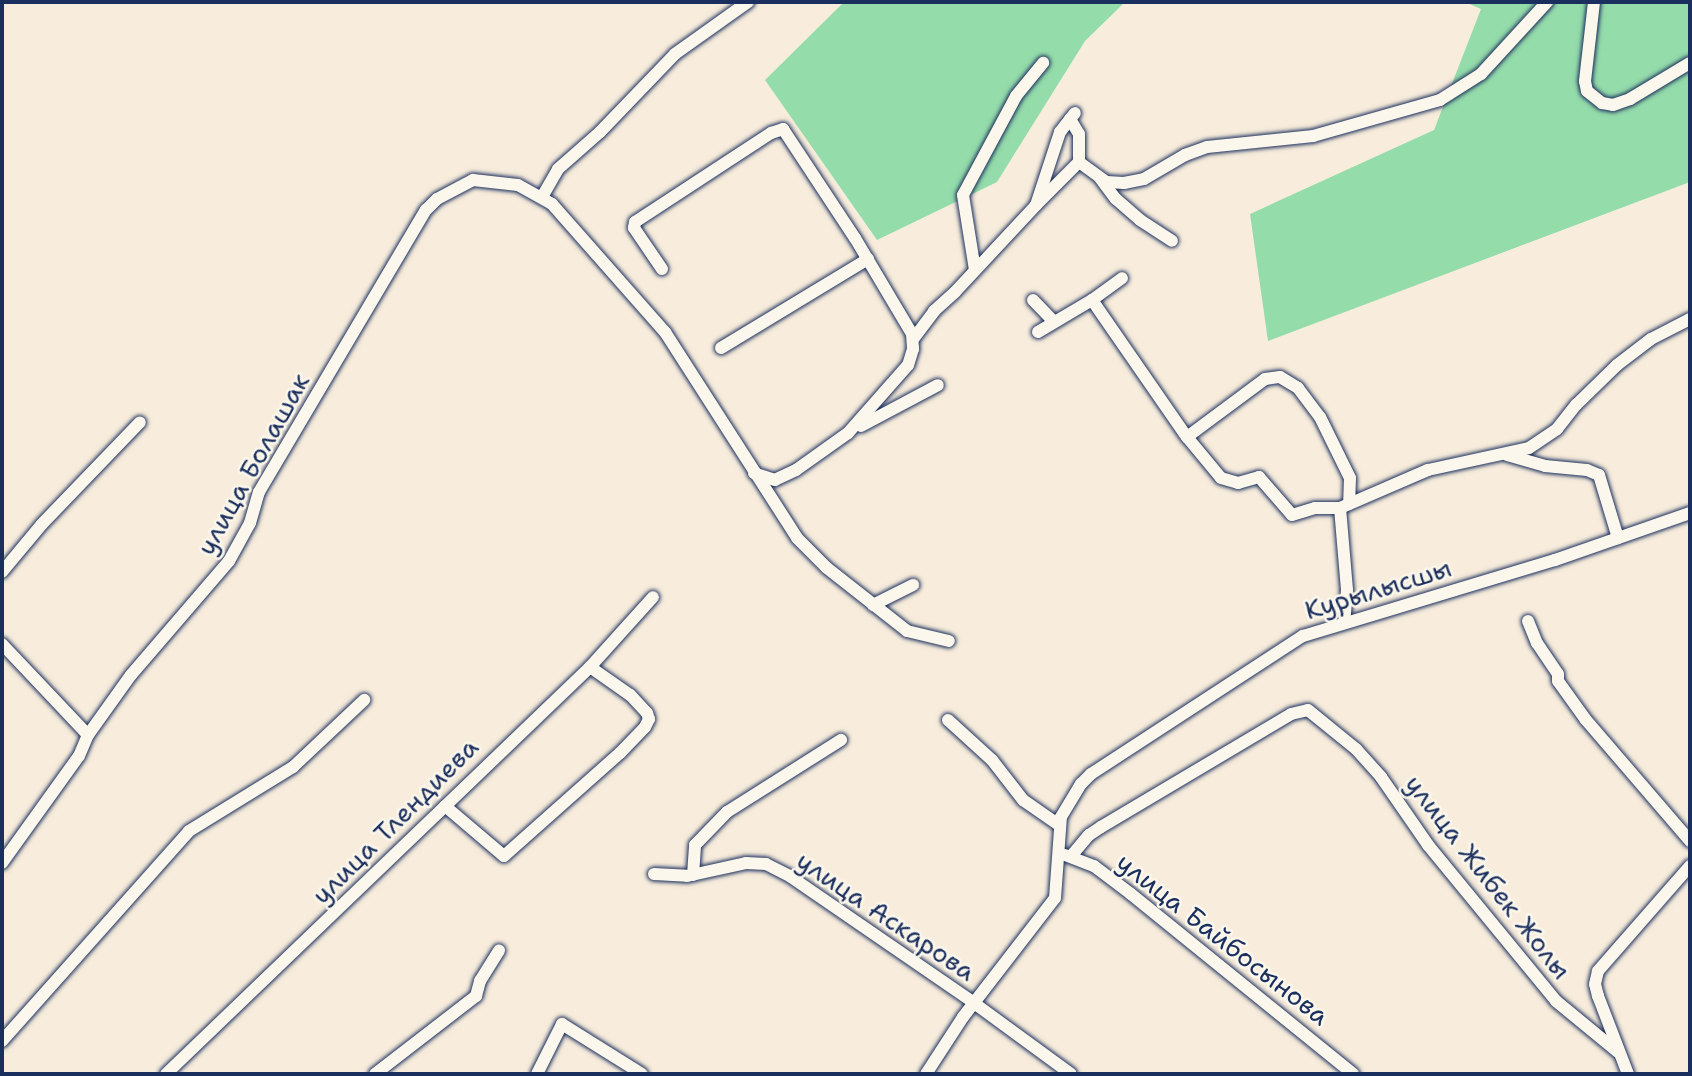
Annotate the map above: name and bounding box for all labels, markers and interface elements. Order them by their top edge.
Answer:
street label: улица Болашак [190,368,316,560]
street label: Курылысшы [1301,552,1455,626]
street label: улица Тлендиева [306,732,484,910]
street label: улица Жибек Жолы [1399,769,1577,985]
street label: улица Аскарова [791,845,981,987]
street label: улица Байбосынова [1111,846,1335,1032]

